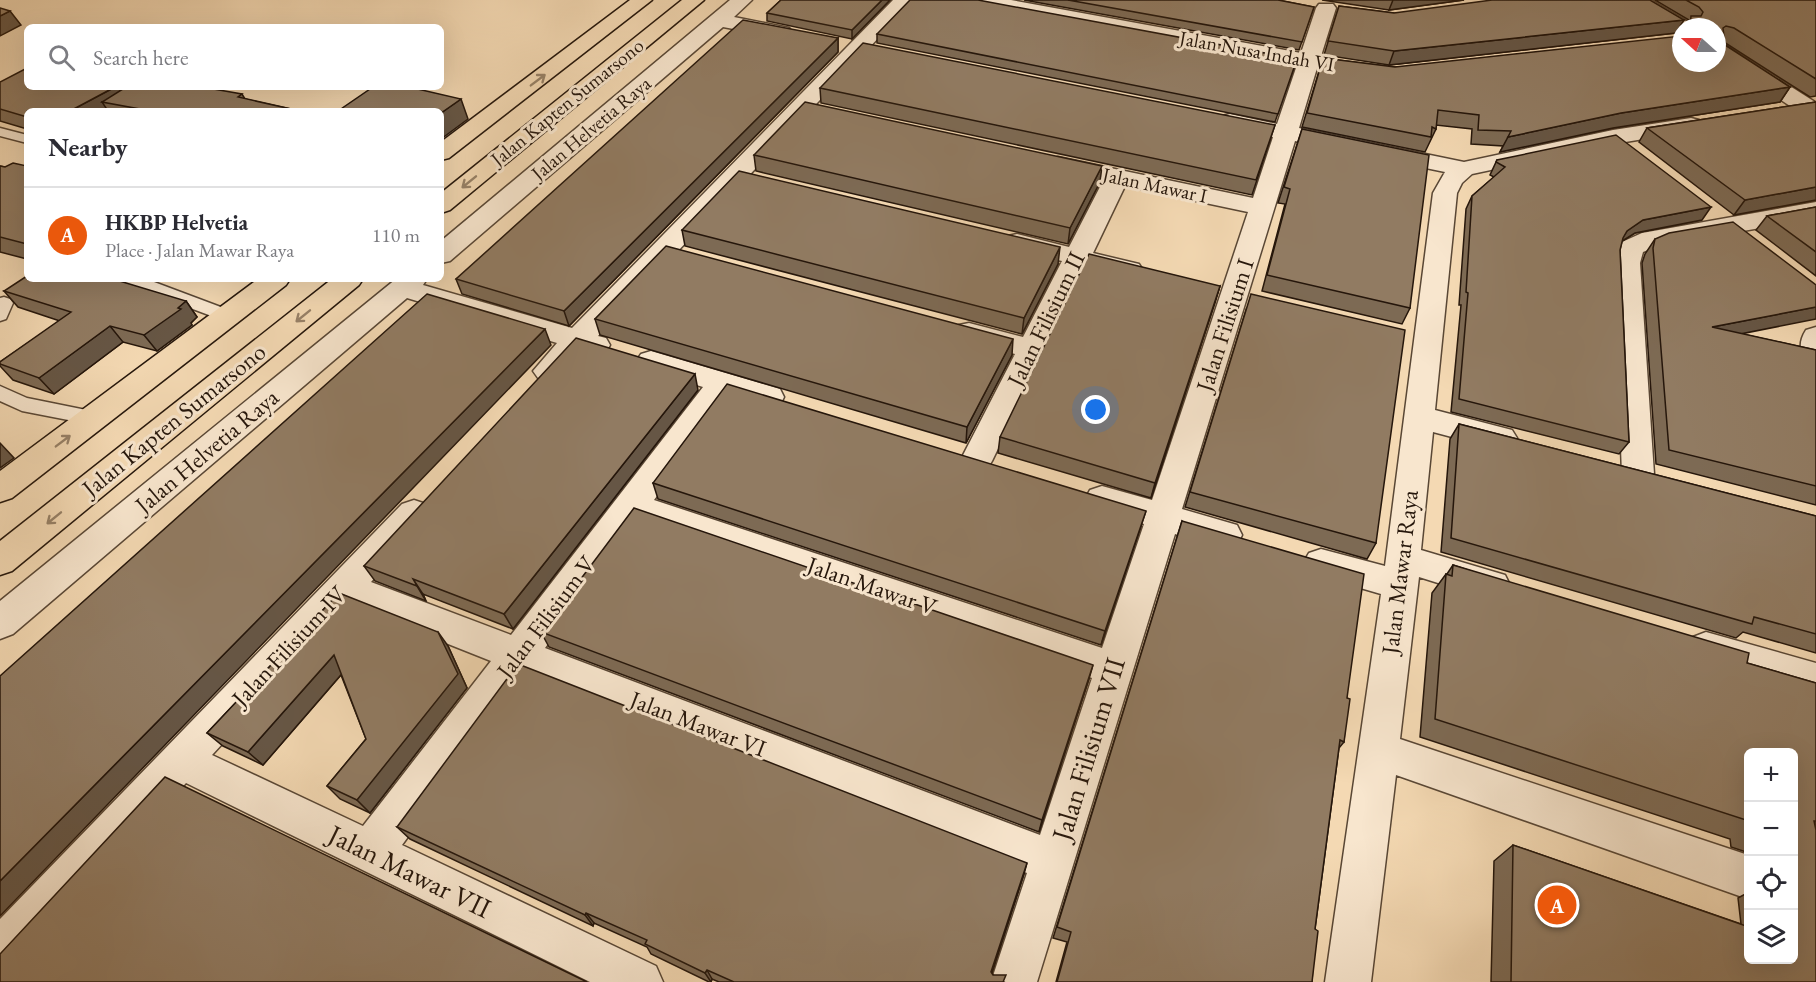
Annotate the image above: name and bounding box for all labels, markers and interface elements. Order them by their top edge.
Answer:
north arrow [1672,18,1726,72]
search box [24,24,444,90]
street label: Jalan Nusa Indah VI [1175,24,1337,77]
street label: Jalan Kapten Sumarsono [484,32,649,173]
icon: search [45,41,78,74]
text: Search here [93,43,188,72]
street label: Jalan Helvetia Raya [524,70,656,187]
one-way arrow [529,73,545,86]
text: Nearby [48,130,128,164]
street label: Jalan Mawar I [1098,161,1210,209]
one-way arrow [461,176,477,189]
text: HKBP Helvetia [105,208,248,237]
text: A [60,222,75,248]
text: 110 m [372,222,420,248]
text: Place · Jalan Mawar Raya [105,237,294,263]
street label: Jalan Filisium II [999,246,1092,393]
street label: Jalan Filisium I [1188,254,1261,397]
one-way arrow [296,309,312,322]
street label: Jalan Kapten Sumarsono [74,336,272,505]
street label: Jalan Helvetia Raya [127,381,285,521]
your location [1081,395,1110,424]
one-way arrow [55,435,71,448]
street label: Jalan Mawar Raya [1374,488,1425,658]
one-way arrow [46,511,62,524]
street label: Jalan Filisium V [488,548,603,686]
street label: Jalan Mawar V [801,548,942,623]
street label: Jalan Filisium IV [223,578,353,714]
street label: Jalan Filisium VII [1042,653,1133,847]
street label: Jalan Mawar VI [624,683,771,764]
map controls [1744,748,1798,964]
button: + [1744,748,1798,802]
button: − [1744,802,1798,856]
street label: Jalan Mawar VII [321,815,498,926]
button: locate [1744,856,1798,910]
pin: A [1538,882,1576,928]
button: layers [1744,910,1798,964]

